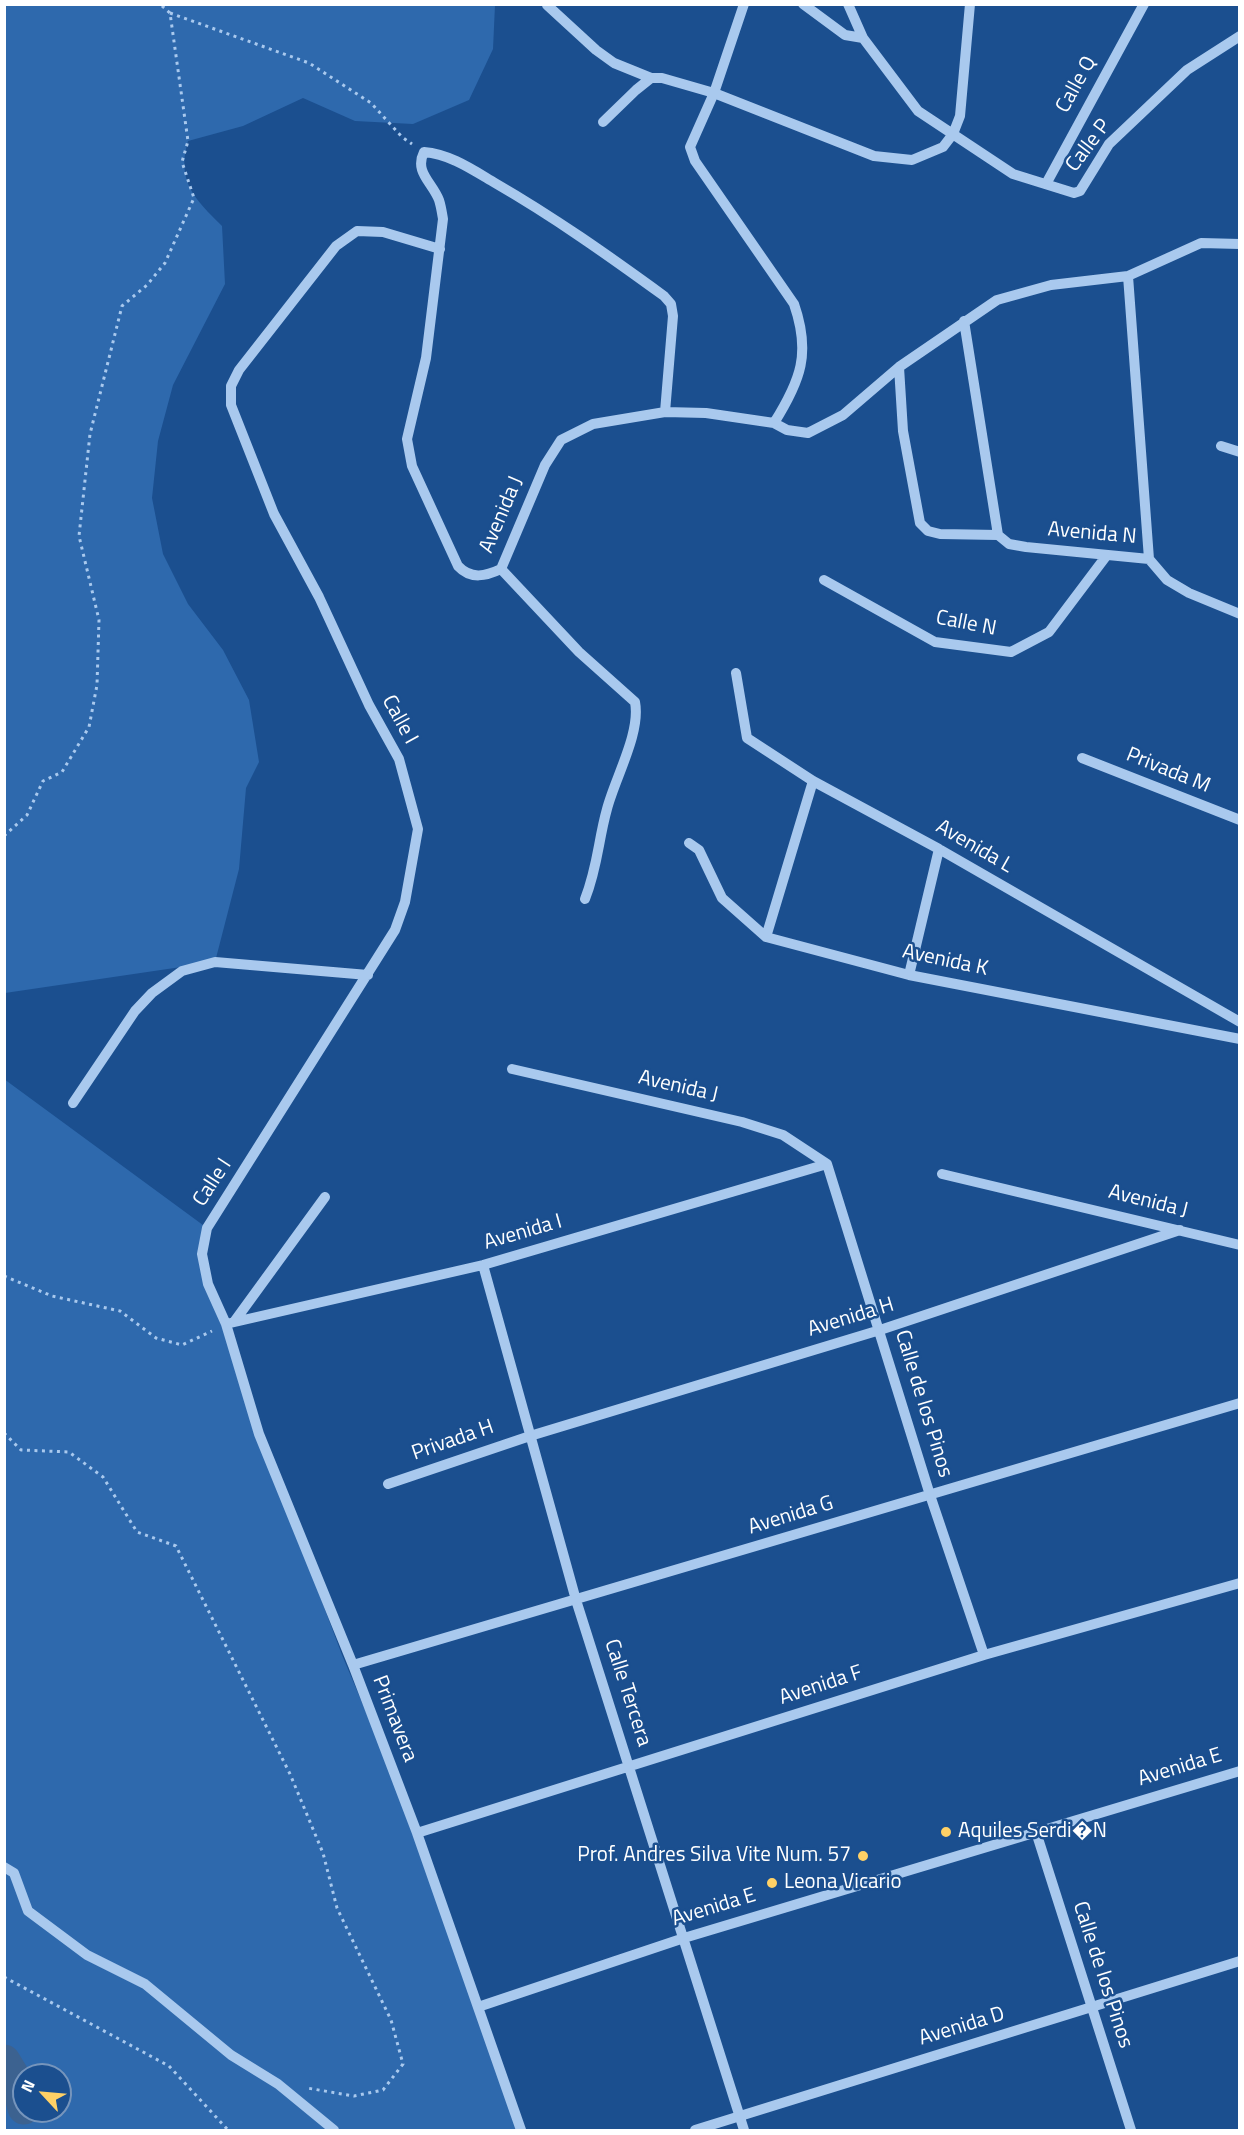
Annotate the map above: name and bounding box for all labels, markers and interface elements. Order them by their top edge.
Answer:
street label: Calle Q [1051,52,1103,118]
street label: Calle P [1061,115,1117,177]
street label: Avenida J [475,473,529,557]
street label: Avenida N [1047,518,1137,550]
street label: Calle N [934,606,998,642]
street label: Calle I [375,691,423,749]
street label: Privada M [1122,743,1214,799]
street label: Avenida L [931,815,1017,879]
street label: Avenida K [900,940,990,982]
street label: Avenida J [636,1066,720,1108]
street label: Calle I [188,1154,238,1212]
street label: Avenida J [1106,1180,1190,1224]
street label: Avenida I [481,1210,565,1256]
street label: Avenida H [805,1293,897,1343]
street label: Calle de los Pinos [889,1327,957,1481]
street label: Privada H [409,1415,497,1467]
street label: Avenida G [745,1491,837,1541]
street label: Calle Tercera [598,1636,656,1750]
street label: Avenida F [776,1661,866,1711]
street label: Primavera [366,1672,422,1766]
street label: Avenida E [1135,1743,1225,1793]
place label: Aquiles Serdi�N [958,1819,1107,1845]
marker: Aquiles Serdi�N [939,1825,953,1839]
place label: Prof. Andres Silva Vite Num. 57 [577,1843,851,1869]
marker: Prof. Andres Silva Vite Num. 57 [856,1849,870,1863]
place label: Leona Vicario [784,1870,902,1896]
marker: Leona Vicario [765,1876,779,1890]
street label: Avenida E [669,1883,759,1933]
street label: Calle de los Pinos [1066,1898,1138,2052]
street label: Avenida D [916,2002,1008,2052]
north arrow [12,2063,72,2123]
text: N [14,2076,41,2096]

